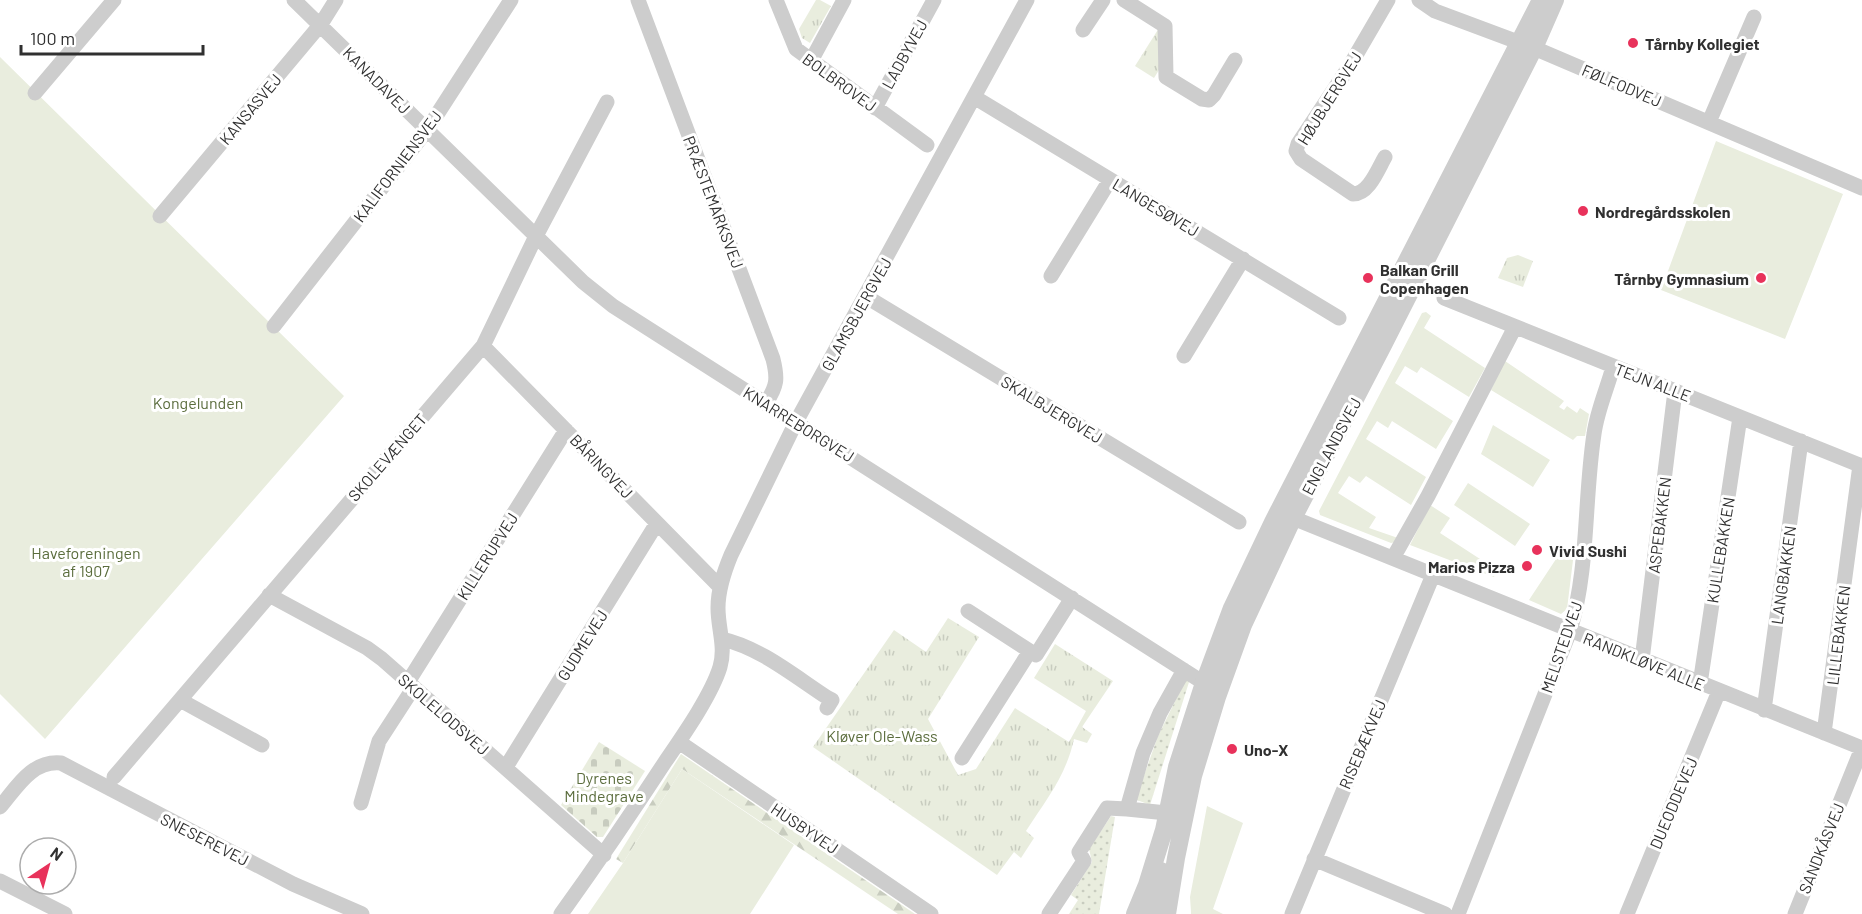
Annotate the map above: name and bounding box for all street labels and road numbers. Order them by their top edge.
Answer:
street label: LADBYVEJ [877,16,931,92]
street label: KANADAVEJ [340,43,414,117]
street label: HØJBJERGVEJ [1293,48,1365,148]
street label: BOLBROVEJ [799,49,881,115]
street label: FØLFODVEJ [1579,60,1665,110]
street label: KANSASVEJ [215,70,285,148]
street label: KALIFORNIENSVEJ [349,106,445,226]
street label: PRÆSTEMARKSVEJ [680,133,748,271]
street label: LANGESØVEJ [1109,174,1203,240]
street label: GLAMSBJERGVEJ [817,254,895,374]
street label: TEJN ALLE [1612,359,1694,405]
street label: SKALBJERGVEJ [998,371,1106,447]
street label: KNARREBORGVEJ [740,382,858,466]
street label: ENGLANDSVEJ [1297,394,1365,498]
street label: SKOLEVÆNGET [344,409,430,505]
street label: BÅRINGVEJ [567,430,637,502]
street label: ASPEBAKKEN [1644,476,1674,574]
street label: KULLEBAKKEN [1702,495,1738,605]
street label: KILLERUPVEJ [453,509,521,603]
street label: LANGBAKKEN [1767,524,1799,626]
street label: LILLEBAKKEN [1822,584,1854,686]
street label: MELSTEDVEJ [1536,599,1586,695]
street label: GUDMEVEJ [553,606,611,684]
street label: RANDKLØVE ALLE [1581,628,1707,694]
street label: SKOLELODSVEJ [395,669,493,759]
street label: RISEBÆKVEJ [1335,696,1389,792]
street label: DUEODDEVEJ [1645,754,1701,852]
street label: HUSBYVEJ [768,799,842,857]
street label: SANDKÅSVEJ [1794,800,1848,896]
street label: SNESEREVEJ [158,809,252,869]

